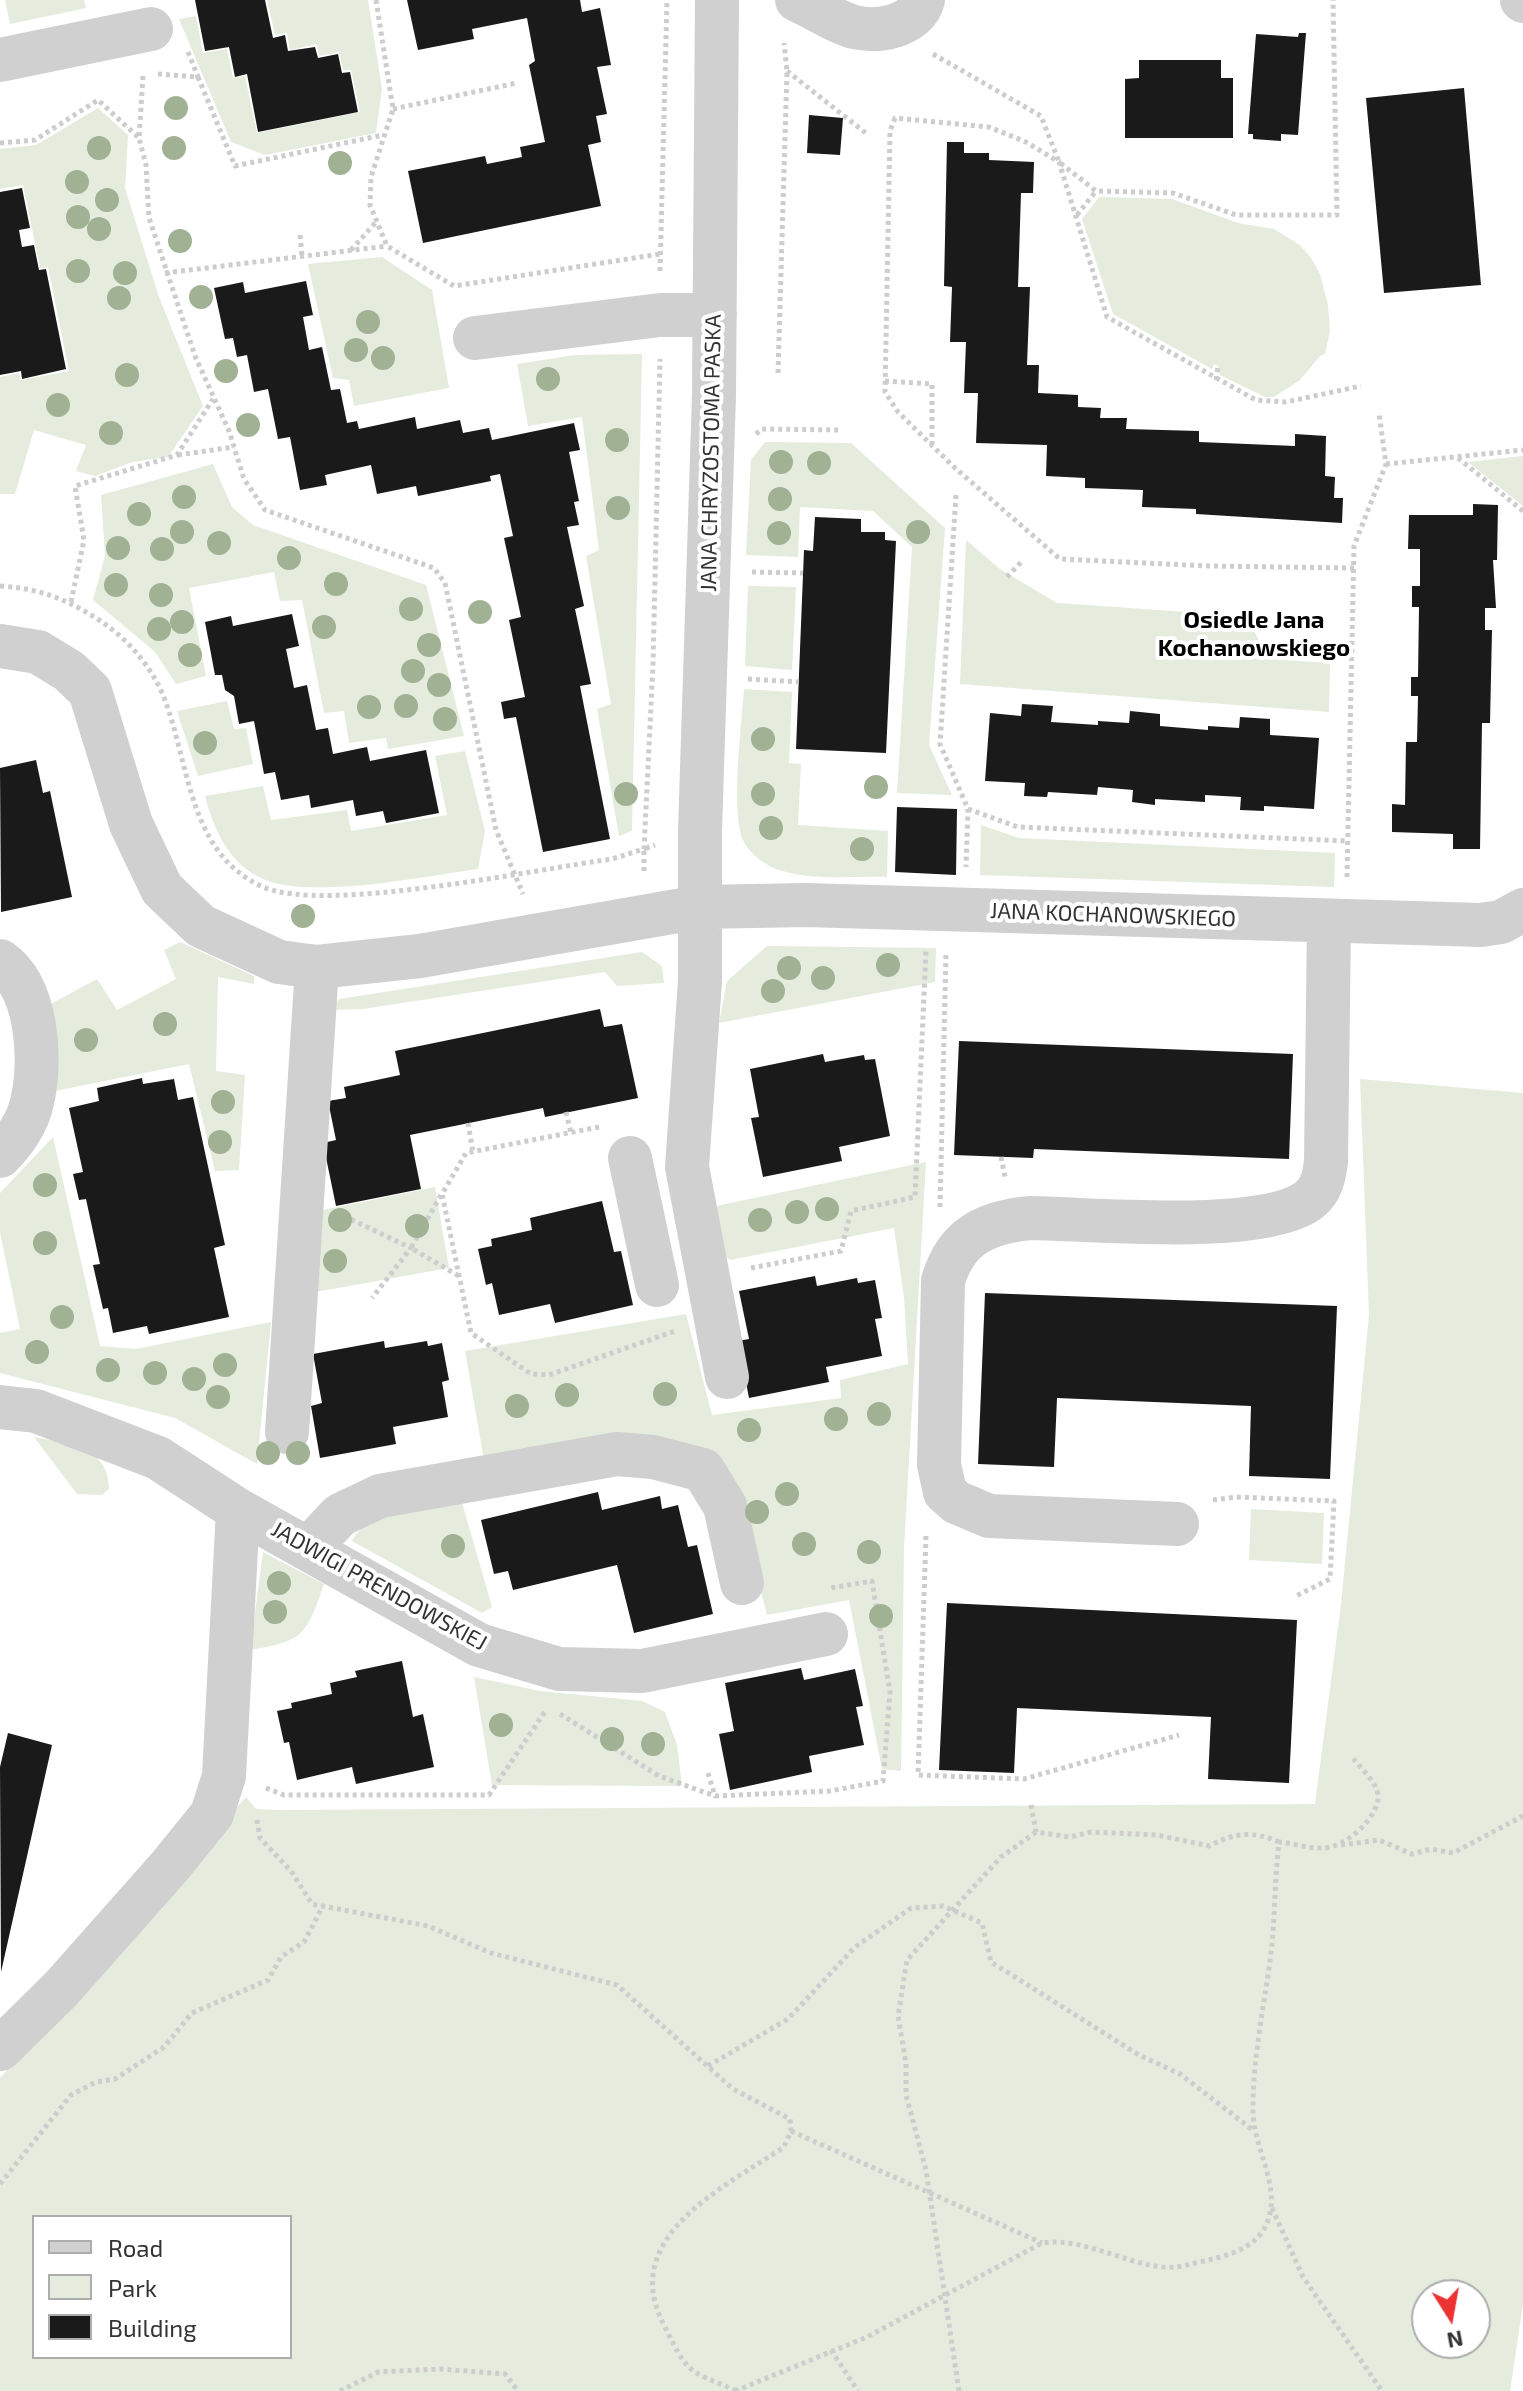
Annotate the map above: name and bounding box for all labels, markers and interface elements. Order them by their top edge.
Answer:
street label: JANA CHRYZOSTOMA PASKA [695,314,727,592]
district label: Osiedle Jana Kochanowskiego [1158,606,1350,662]
street label: JANA KOCHANOWSKIEGO [989,898,1237,932]
street label: JADWIGI PRENDOWSKIEJ [267,1516,491,1656]
legend [32,2215,292,2359]
text: Road [108,2233,163,2262]
text: Park [108,2273,157,2302]
north arrow [1411,2279,1491,2359]
text: Building [108,2313,197,2342]
text: N [1445,2326,1465,2355]

